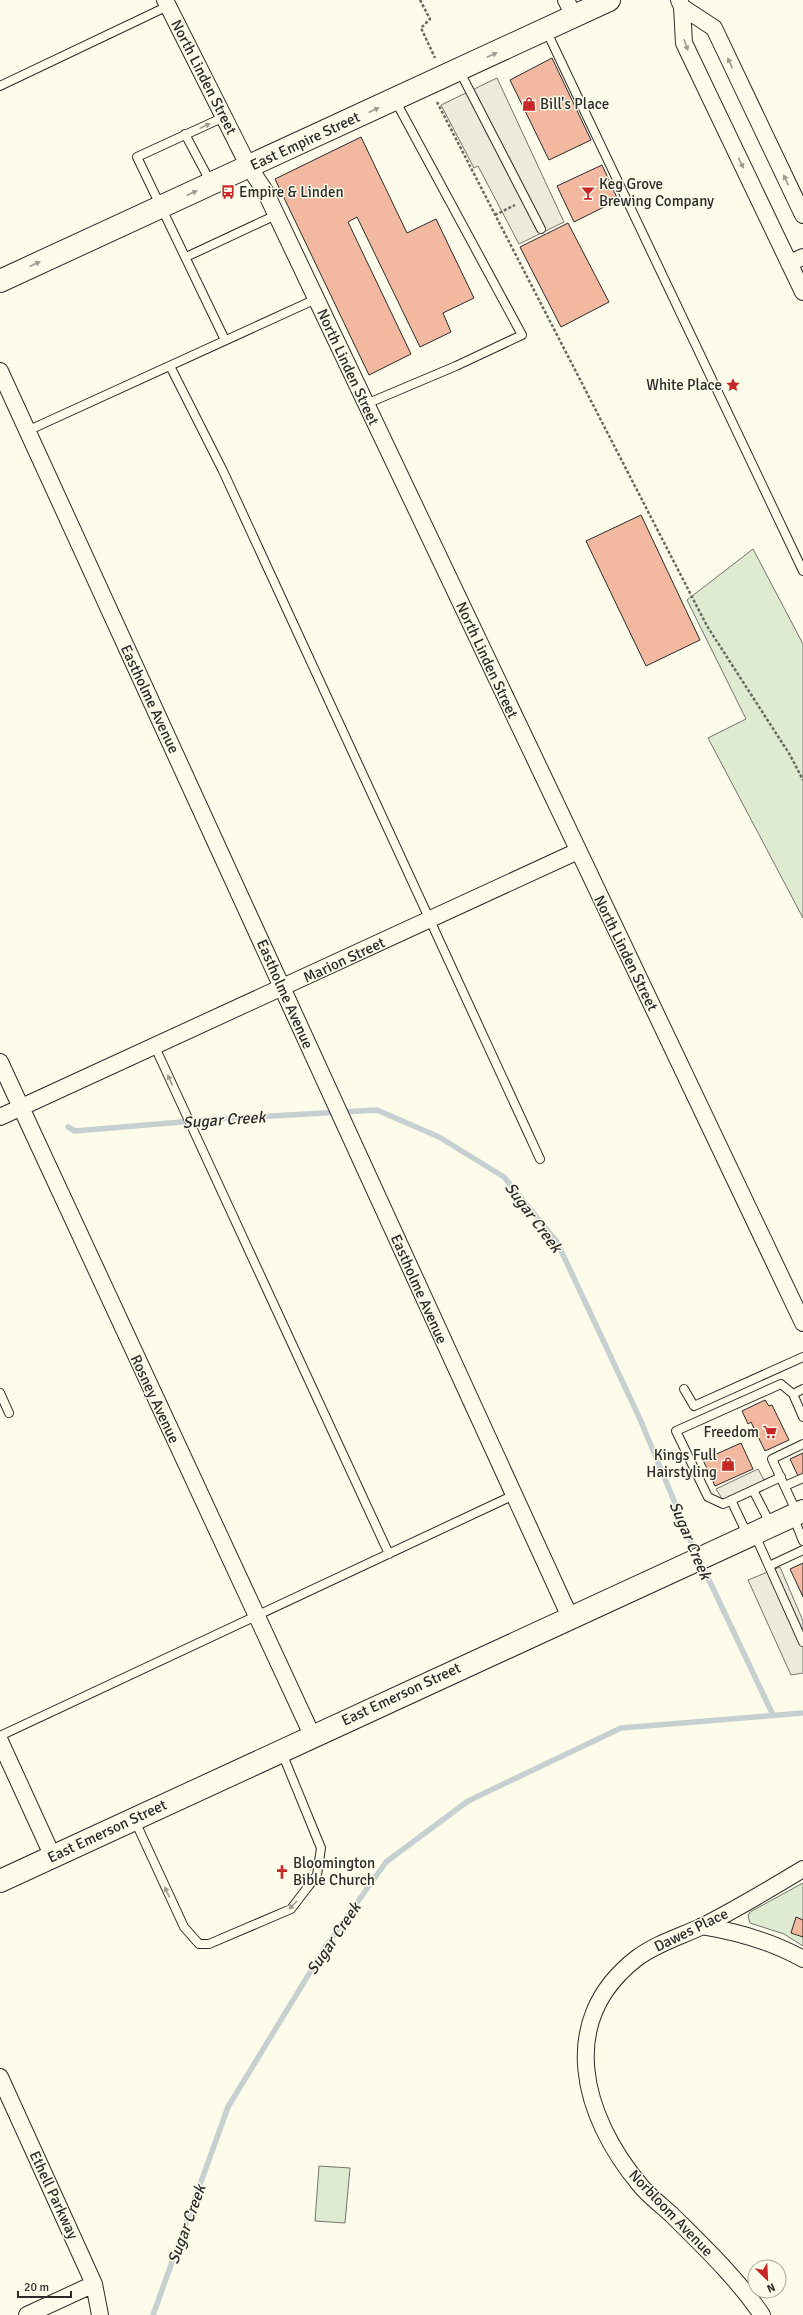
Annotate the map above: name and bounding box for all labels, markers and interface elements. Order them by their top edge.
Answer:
street label: North Linden Street [167,17,241,137]
one-way arrow [683,40,689,52]
one-way arrow [486,52,497,58]
one-way arrow [727,57,733,68]
place label: Bill's Place [540,95,609,113]
shop icon: Bill's Place [521,96,537,112]
one-way arrow [368,107,379,113]
street label: East Empire Street [247,108,363,174]
one-way arrow [199,123,210,129]
one-way arrow [738,157,744,168]
one-way arrow [783,174,789,186]
place label: Keg Grove Brewing Company [599,175,714,210]
place label: Empire & Linden [239,183,344,201]
bus stop icon: Empire & Linden [220,184,236,200]
bar icon: Keg Grove Brewing Company [580,185,596,201]
one-way arrow [186,190,198,196]
one-way arrow [30,261,41,267]
street label: North Linden Street [313,306,383,428]
place label: White Place [646,376,722,394]
place icon: White Place [725,377,741,393]
street label: North Linden Street [452,599,522,721]
street label: Eastholme Avenue [117,642,183,756]
street label: North Linden Street [590,892,662,1014]
street label: Marion Street [300,933,388,987]
street label: Eastholme Avenue [253,937,317,1051]
one-way arrow [167,1074,173,1085]
water label: Sugar Creek [182,1107,268,1133]
water label: Sugar Creek [500,1178,567,1258]
street label: Eastholme Avenue [387,1232,451,1346]
street label: Rosney Avenue [127,1352,183,1446]
place label: Freedom [704,1423,759,1441]
supermarket icon: Freedom [762,1424,778,1440]
place label: Kings Full Hairstyling [646,1446,717,1481]
shop icon: Kings Full Hairstyling [720,1456,736,1472]
water label: Sugar Creek [665,1498,716,1584]
street label: East Emerson Street [339,1658,463,1730]
street label: East Emerson Street [45,1795,169,1867]
place label: Bloomington Bible Church [293,1854,375,1889]
church icon: Bloomington Bible Church [274,1864,290,1880]
one-way arrow [164,1886,170,1897]
water label: Sugar Creek [302,1897,366,1979]
one-way arrow [288,1900,297,1910]
street label: Dawes Place [651,1904,731,1956]
street label: Ethell Parkway [26,2148,82,2242]
street label: Norbloom Avenue [625,2166,717,2260]
water label: Sugar Creek [163,2180,211,2267]
north arrow [747,2259,787,2299]
scale bar [18,2273,71,2299]
text: 20 m [24,2280,49,2295]
text: N [765,2280,777,2295]

